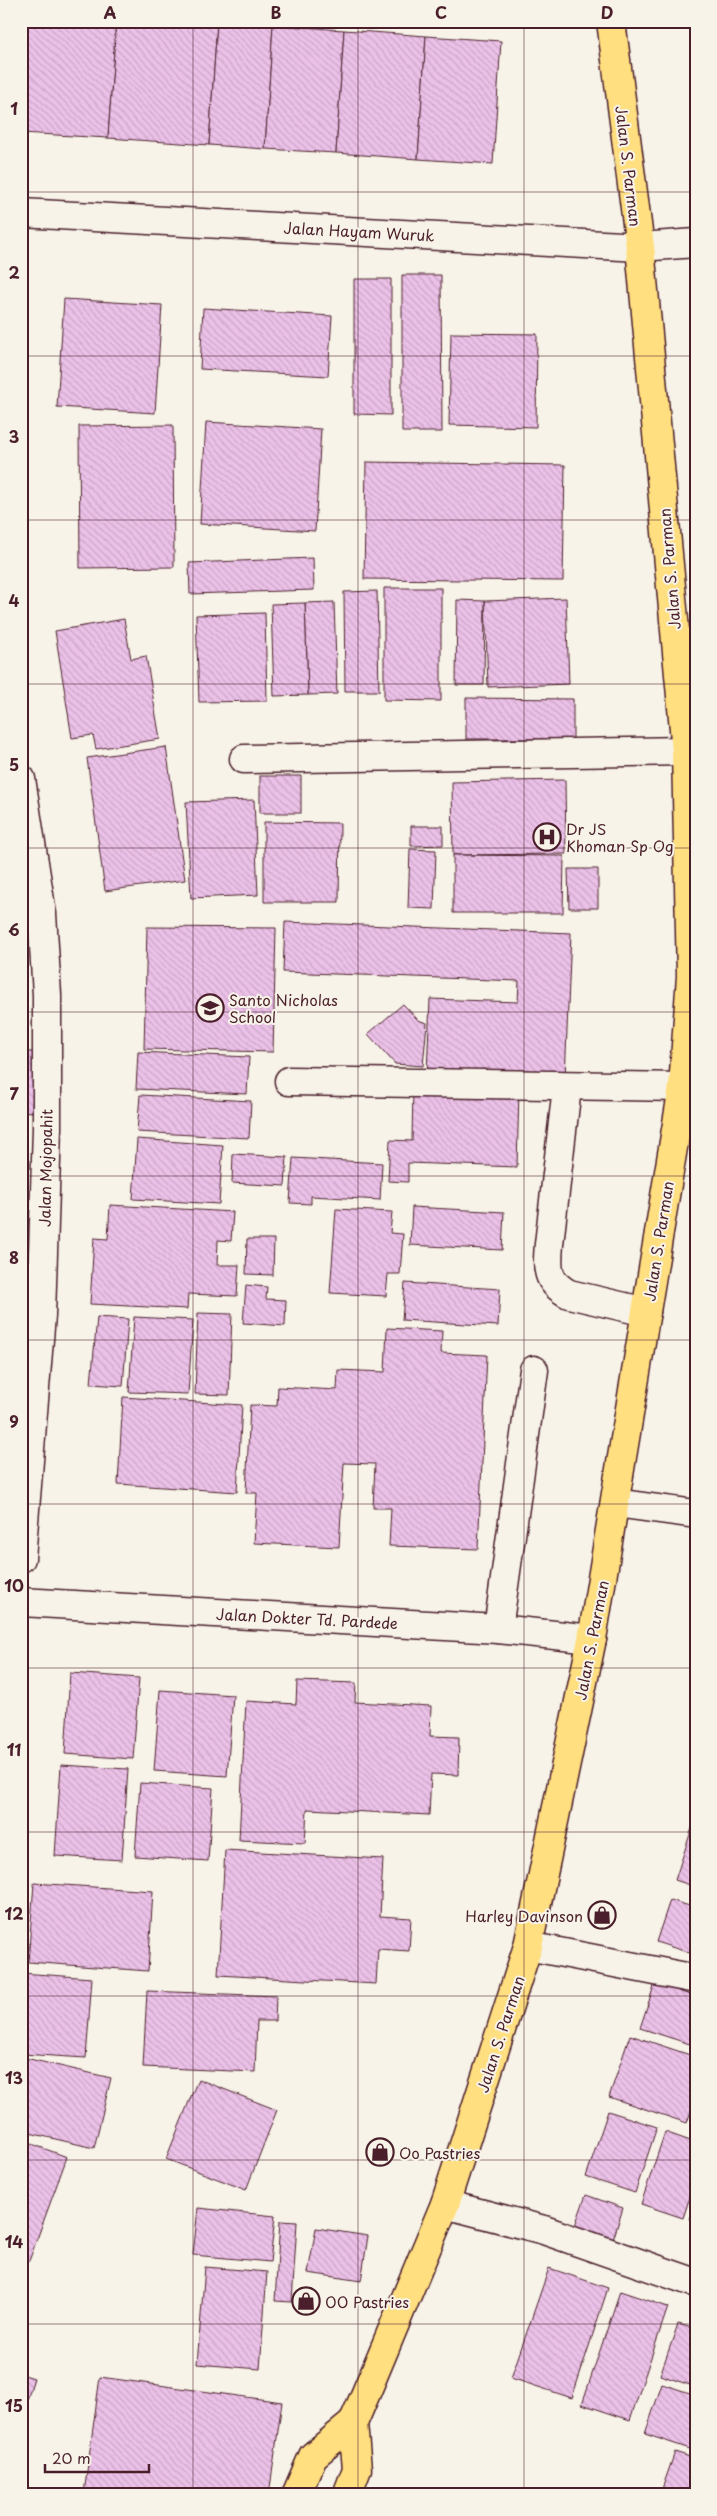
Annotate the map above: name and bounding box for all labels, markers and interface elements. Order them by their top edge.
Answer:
text: A [104,0,117,24]
text: B [271,0,282,24]
text: C [435,0,447,24]
text: D [601,0,613,24]
text: 1 [10,96,18,120]
street label: Jalan S. Parman [610,104,648,228]
street label: Jalan Hayam Wuruk [283,216,435,246]
text: 2 [8,260,20,284]
text: 3 [9,424,19,448]
street label: Jalan S. Parman [652,507,686,631]
text: 4 [9,588,20,612]
text: 5 [9,752,19,776]
place label: Dr JS Khoman Sp Og [566,817,674,857]
hospital icon: Dr JS Khoman Sp Og [532,822,562,852]
text: 6 [8,917,20,941]
place label: Santo Nicholas School [229,988,338,1028]
school or university icon: Santo Nicholas School [195,993,225,1023]
text: 7 [9,1081,19,1105]
street label: Jalan Mojopahit [32,1109,58,1227]
street label: Jalan S. Parman [637,1179,679,1303]
text: 8 [9,1245,19,1269]
text: 9 [9,1409,19,1433]
text: 10 [4,1573,24,1597]
street label: Jalan S. Parman [568,1578,614,1702]
street label: Jalan Dokter Td. Pardede [216,1602,398,1634]
text: 11 [7,1737,21,1761]
shop icon: Harley Davinson [587,1900,617,1930]
text: 12 [5,1901,23,1925]
place label: Harley Davinson [465,1904,583,1927]
street label: Jalan S. Parman [470,1973,530,2095]
text: 13 [5,2065,23,2089]
shop icon: Oo Pastries [365,2137,395,2167]
place label: Oo Pastries [399,2141,480,2164]
text: 14 [5,2229,23,2253]
shop icon: OO Pastries [291,2286,321,2316]
place label: OO Pastries [325,2290,409,2313]
text: 15 [5,2393,23,2417]
scale bar [45,2441,149,2473]
text: 20 m [52,2446,91,2469]

